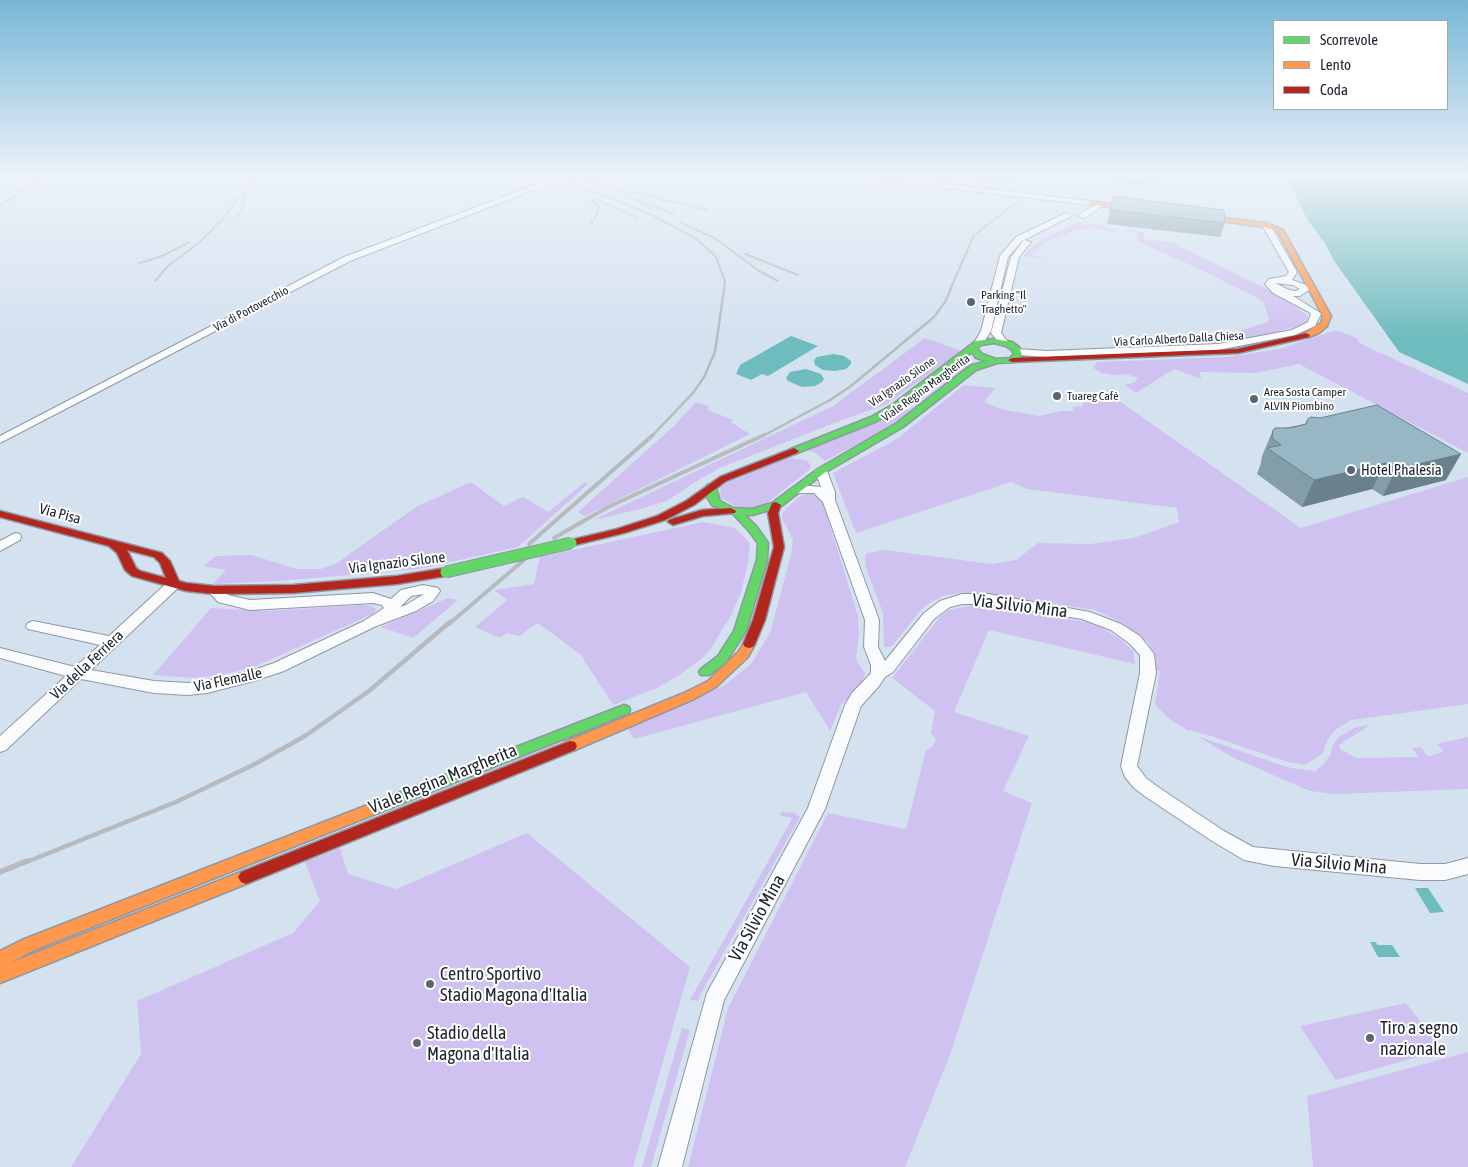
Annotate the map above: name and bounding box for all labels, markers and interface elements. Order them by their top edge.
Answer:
legend [1273,20,1448,110]
text: Scorrevole [1320,31,1378,48]
text: Lento [1320,56,1351,73]
text: Coda [1320,81,1348,98]
street label: Via di Portovecchio [211,283,291,335]
place label: Parking "Il Traghetto" [981,288,1027,316]
marker: Parking "Il Traghetto" [965,296,977,308]
street label: Via Carlo Alberto Dalla Chiesa [1114,328,1244,350]
street label: Viale Regina Margherita [879,351,973,425]
street label: Via Ignazio Silone [866,354,938,410]
place label: Area Sosta Camper ALVIN Piombino [1264,385,1346,413]
place label: Tuareg Cafè [1067,389,1119,403]
marker: Tuareg Cafè [1051,390,1063,402]
marker: Area Sosta Camper ALVIN Piombino [1248,393,1260,405]
place label: Hotel Phalesia [1361,461,1442,479]
marker: Hotel Phalesia [1345,464,1357,476]
street label: Via Pisa [37,500,83,528]
street label: Via Ignazio Silone [348,548,446,578]
street label: Via Silvio Mina [971,589,1069,623]
street label: Via della Ferriera [47,627,127,703]
street label: Via Flemalle [192,664,264,696]
street label: Viale Regina Margherita [366,739,520,819]
street label: Via Silvio Mina [1290,849,1388,879]
street label: Via Silvio Mina [724,871,790,965]
place label: Centro Sportivo Stadio Magona d'Italia [440,963,587,1006]
marker: Centro Sportivo Stadio Magona d'Italia [424,978,436,990]
place label: Tiro a segno nazionale [1380,1017,1458,1060]
place label: Stadio della Magona d'Italia [427,1022,530,1064]
marker: Tiro a segno nazionale [1364,1032,1376,1044]
marker: Stadio della Magona d'Italia [411,1037,423,1049]

